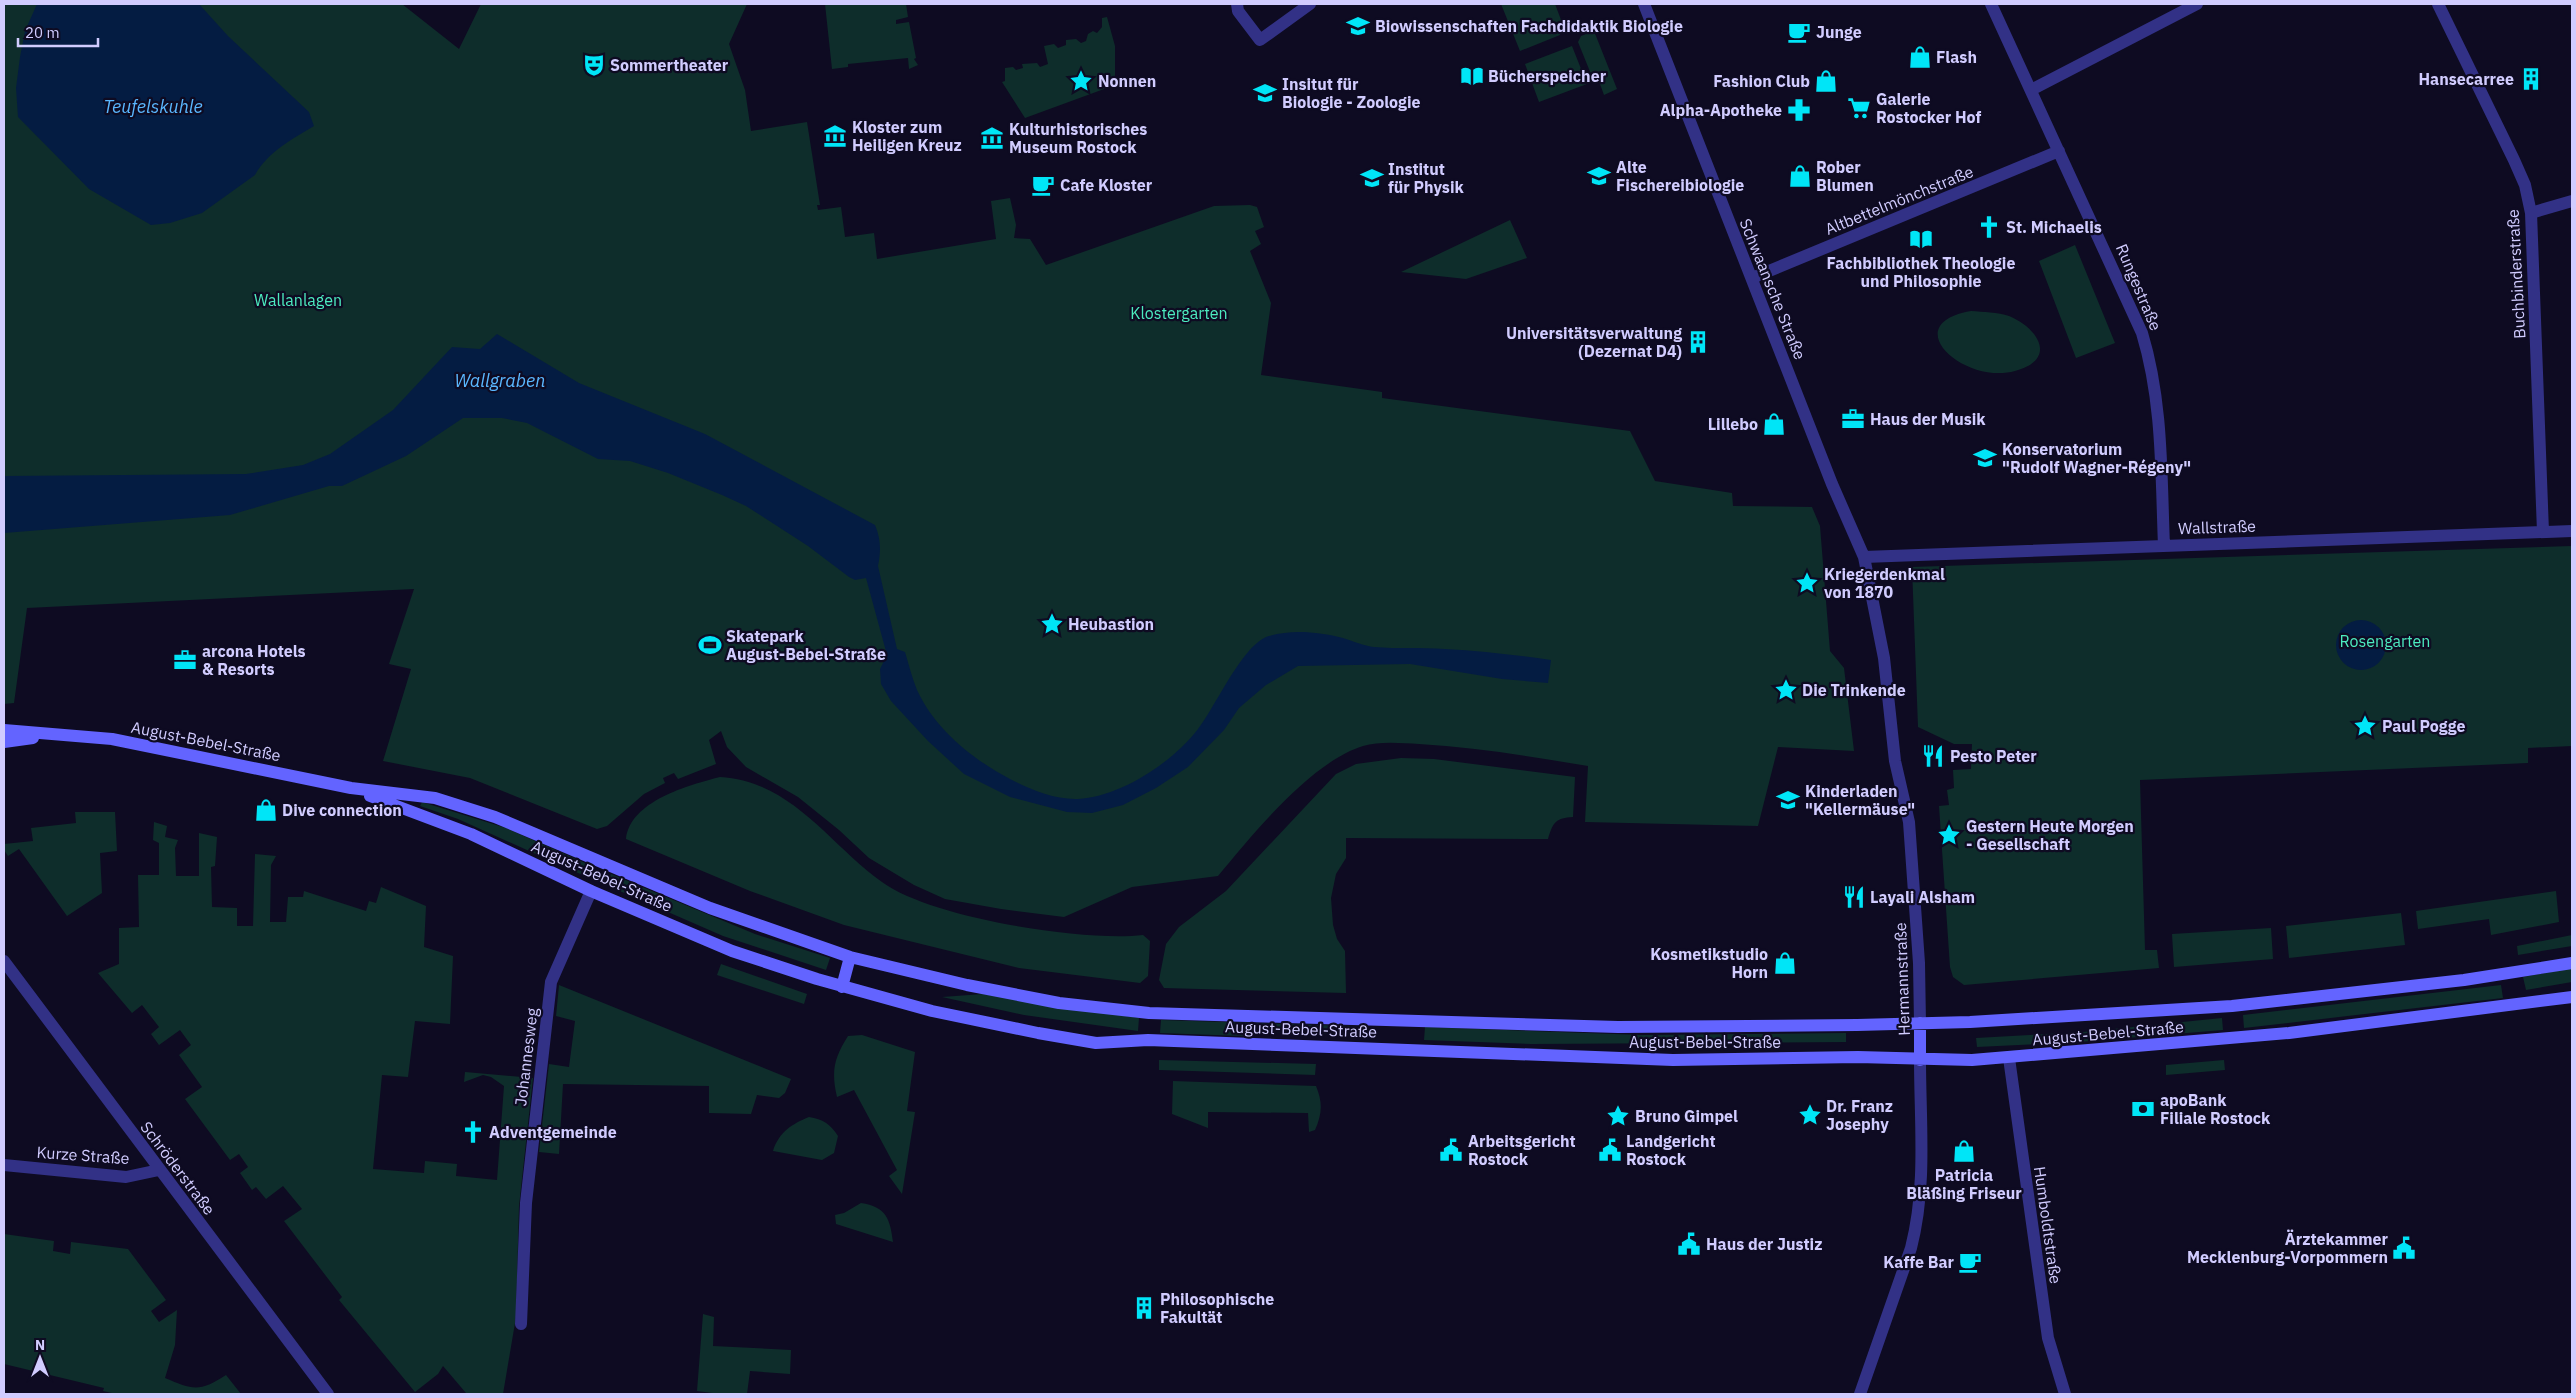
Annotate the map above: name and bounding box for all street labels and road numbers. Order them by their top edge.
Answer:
street label: Altbettelmönchstraße [1822,161,1976,239]
street label: Buchbinderstraße [2503,209,2529,339]
street label: Schwaansche Straße [1736,216,1811,363]
street label: Rungestraße [2112,241,2166,334]
street label: Wallstraße [2178,516,2257,538]
street label: August-Bebel-Straße [129,717,283,765]
street label: August-Bebel-Straße [528,836,676,916]
street label: Hermannstraße [1890,922,1914,1036]
street label: Johannesweg [510,1006,542,1107]
street label: August-Bebel-Straße [1225,1016,1378,1042]
street label: August-Bebel-Straße [2031,1016,2185,1050]
street label: August-Bebel-Straße [1629,1032,1781,1052]
street label: Schröderstraße [136,1117,220,1219]
street label: Kurze Straße [36,1142,130,1168]
street label: Humboldtstraße [2030,1165,2066,1285]

